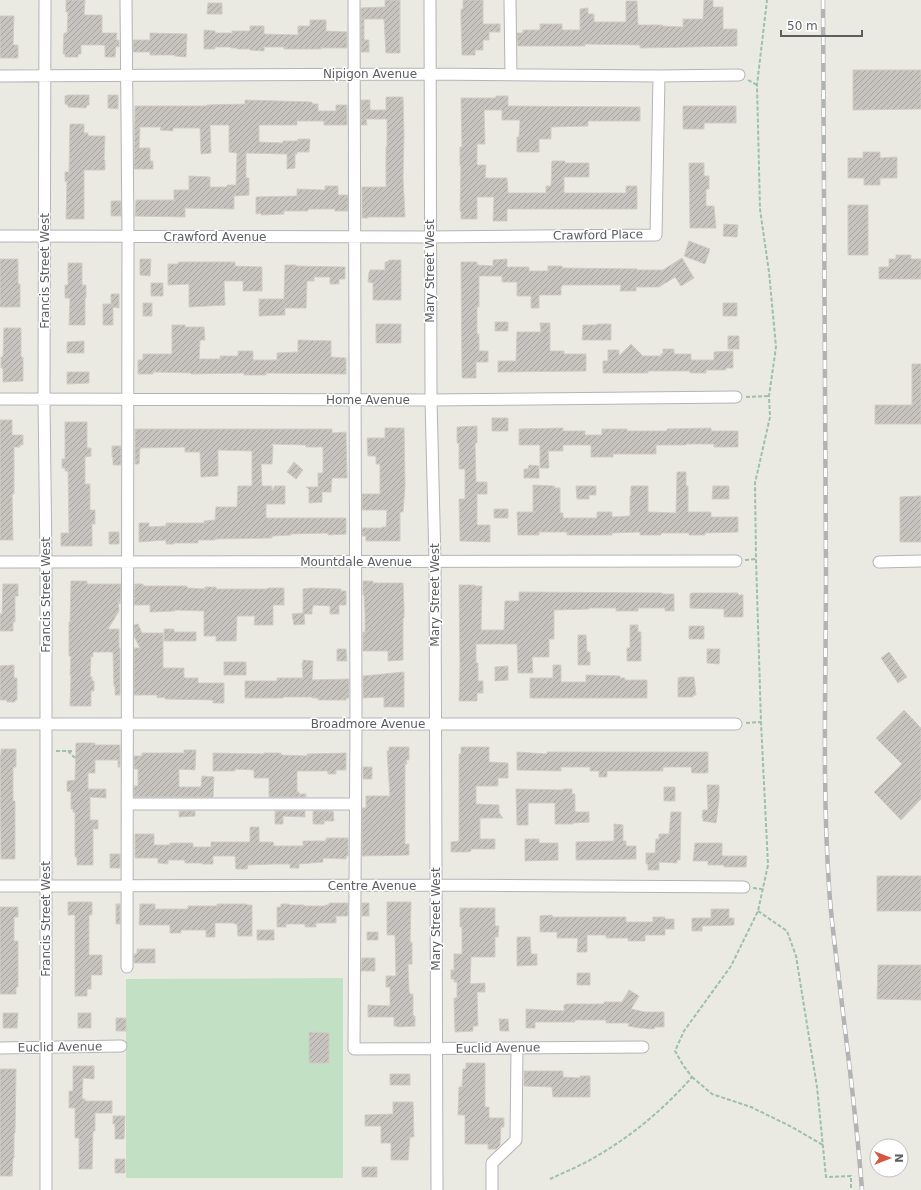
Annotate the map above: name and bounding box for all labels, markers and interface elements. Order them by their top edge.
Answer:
scale bar [781,12,862,38]
text: 50 m [787,19,818,33]
street label: Nipigon Avenue [323,67,417,81]
street label: Francis Street West [38,213,52,329]
street label: Mary Street West [423,219,437,323]
street label: Crawford Place [553,227,643,243]
street label: Crawford Avenue [164,230,266,244]
street label: Home Avenue [326,393,410,407]
street label: Francis Street West [39,537,53,653]
street label: Mary Street West [428,543,442,647]
street label: Mountdale Avenue [300,555,412,569]
street label: Broadmore Avenue [311,717,425,731]
street label: Francis Street West [39,861,53,977]
street label: Mary Street West [429,867,443,971]
street label: Centre Avenue [328,879,416,893]
street label: Euclid Avenue [18,1039,102,1055]
street label: Euclid Avenue [456,1040,540,1056]
north arrow [869,1138,909,1178]
text: N [892,1153,905,1163]

